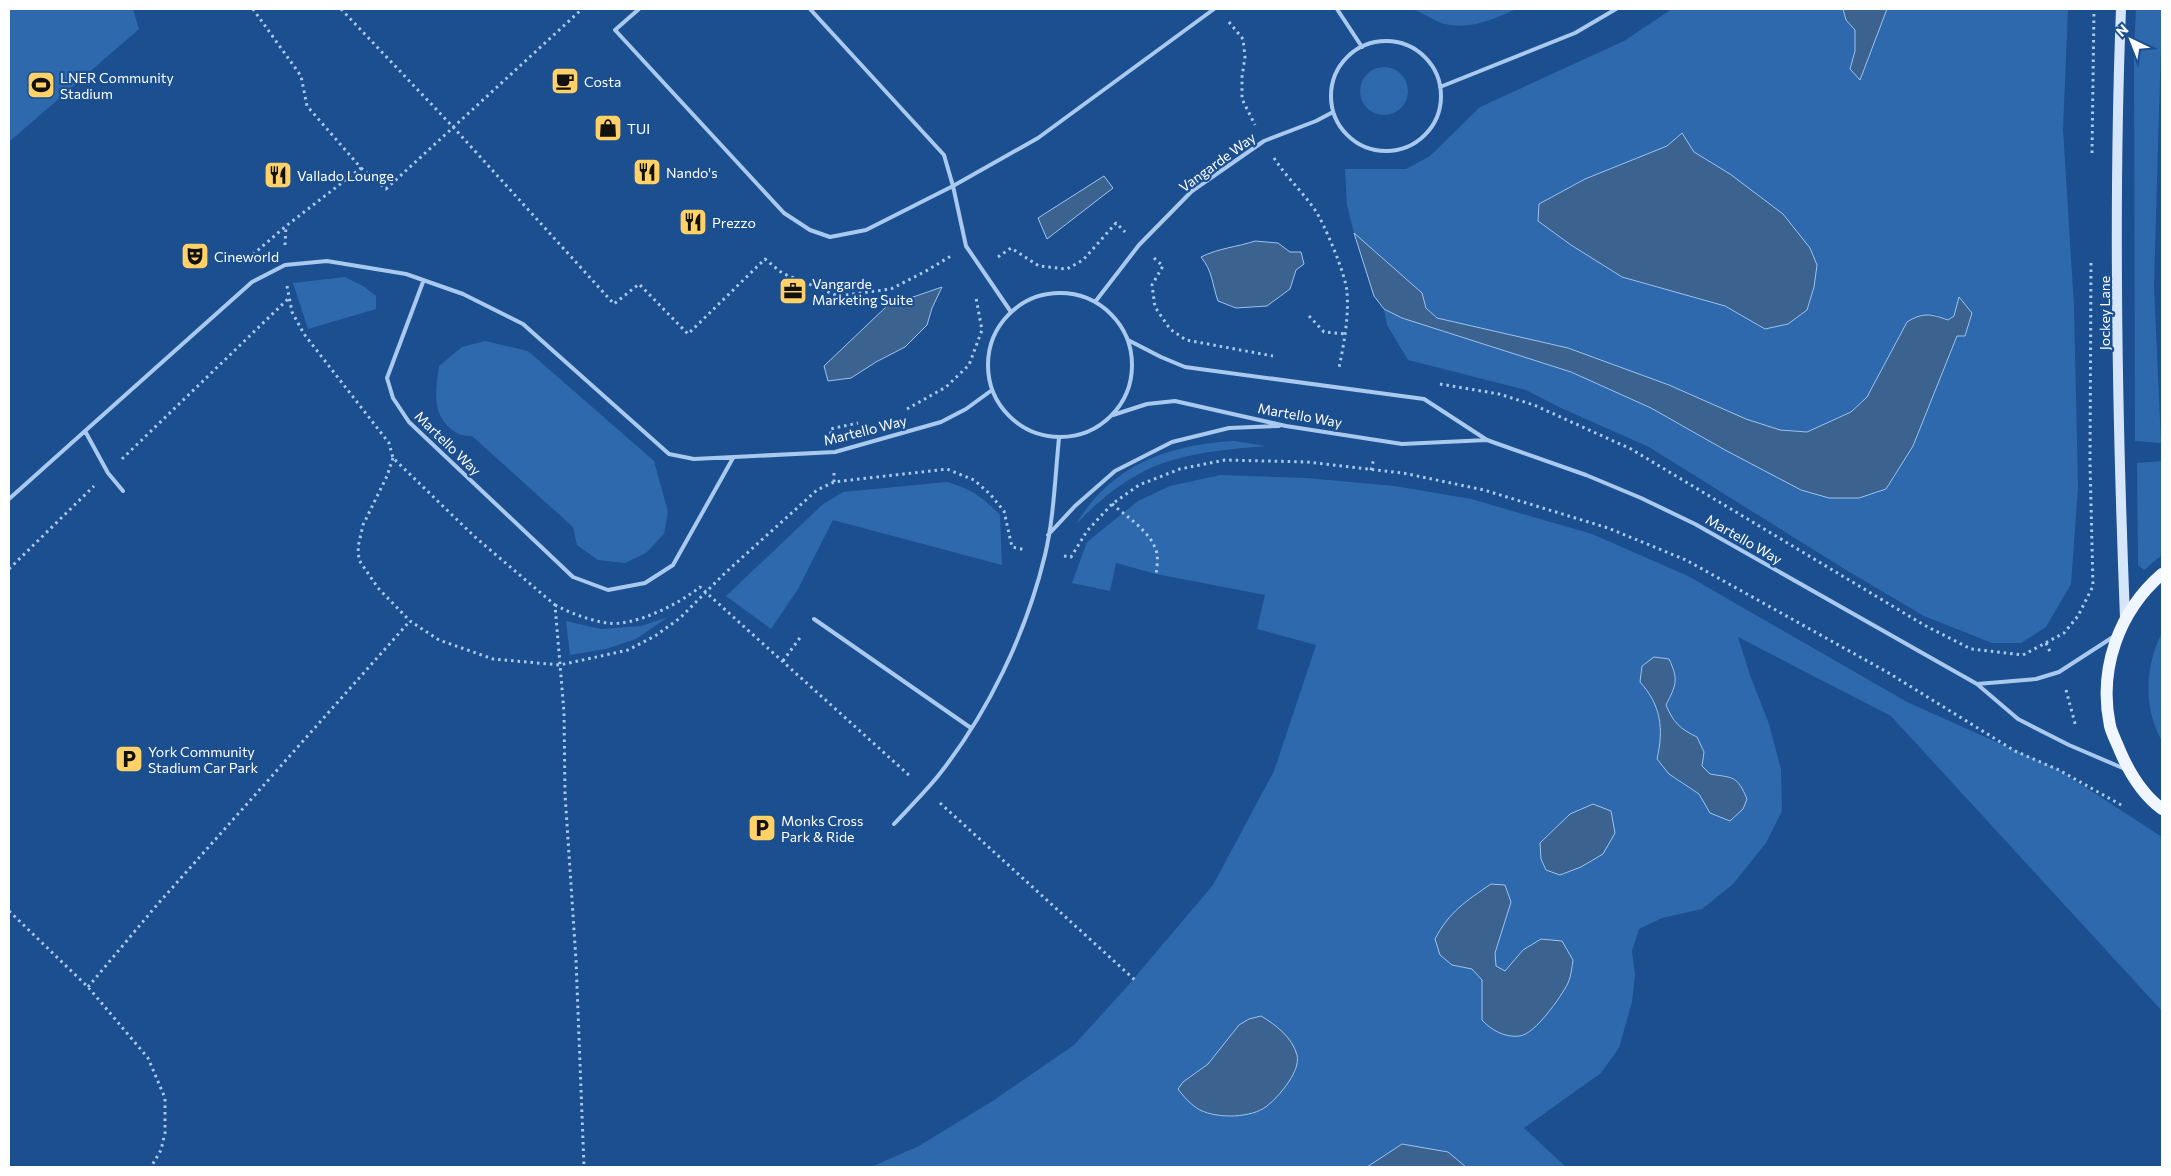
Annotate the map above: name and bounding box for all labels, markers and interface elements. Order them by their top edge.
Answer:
north arrow [2106,15,2156,65]
text: N [2112,20,2131,40]
cafe icon: Costa [550,66,580,96]
place label: LNER Community Stadium [60,69,174,102]
sports icon: LNER Community Stadium [26,70,56,100]
place label: Costa [584,73,621,90]
shop icon: TUI [593,113,623,143]
place label: TUI [627,120,650,137]
street label: Vangarde Way [1175,129,1259,195]
restaurant icon: Nando's [632,157,662,187]
restaurant icon: Vallado Lounge [263,160,293,190]
place label: Nando's [666,164,718,181]
place label: Vallado Lounge [297,167,394,184]
restaurant icon: Prezzo [678,207,708,237]
place label: Prezzo [712,214,756,231]
theatre icon: Cineworld [180,241,210,271]
place label: Cineworld [214,248,279,265]
place label: Vangarde Marketing Suite [812,275,913,308]
office icon: Vangarde Marketing Suite [778,276,808,306]
street label: Jockey Lane [2096,276,2113,350]
street label: Martello Way [1257,399,1343,431]
street label: Martello Way [411,407,485,479]
street label: Martello Way [822,411,908,449]
street label: Martello Way [1703,510,1785,568]
place label: York Community Stadium Car Park [148,743,258,776]
parking icon: York Community Stadium Car Park [114,744,144,774]
place label: Monks Cross Park & Ride [781,812,863,845]
parking icon: Monks Cross Park & Ride [747,813,777,843]

